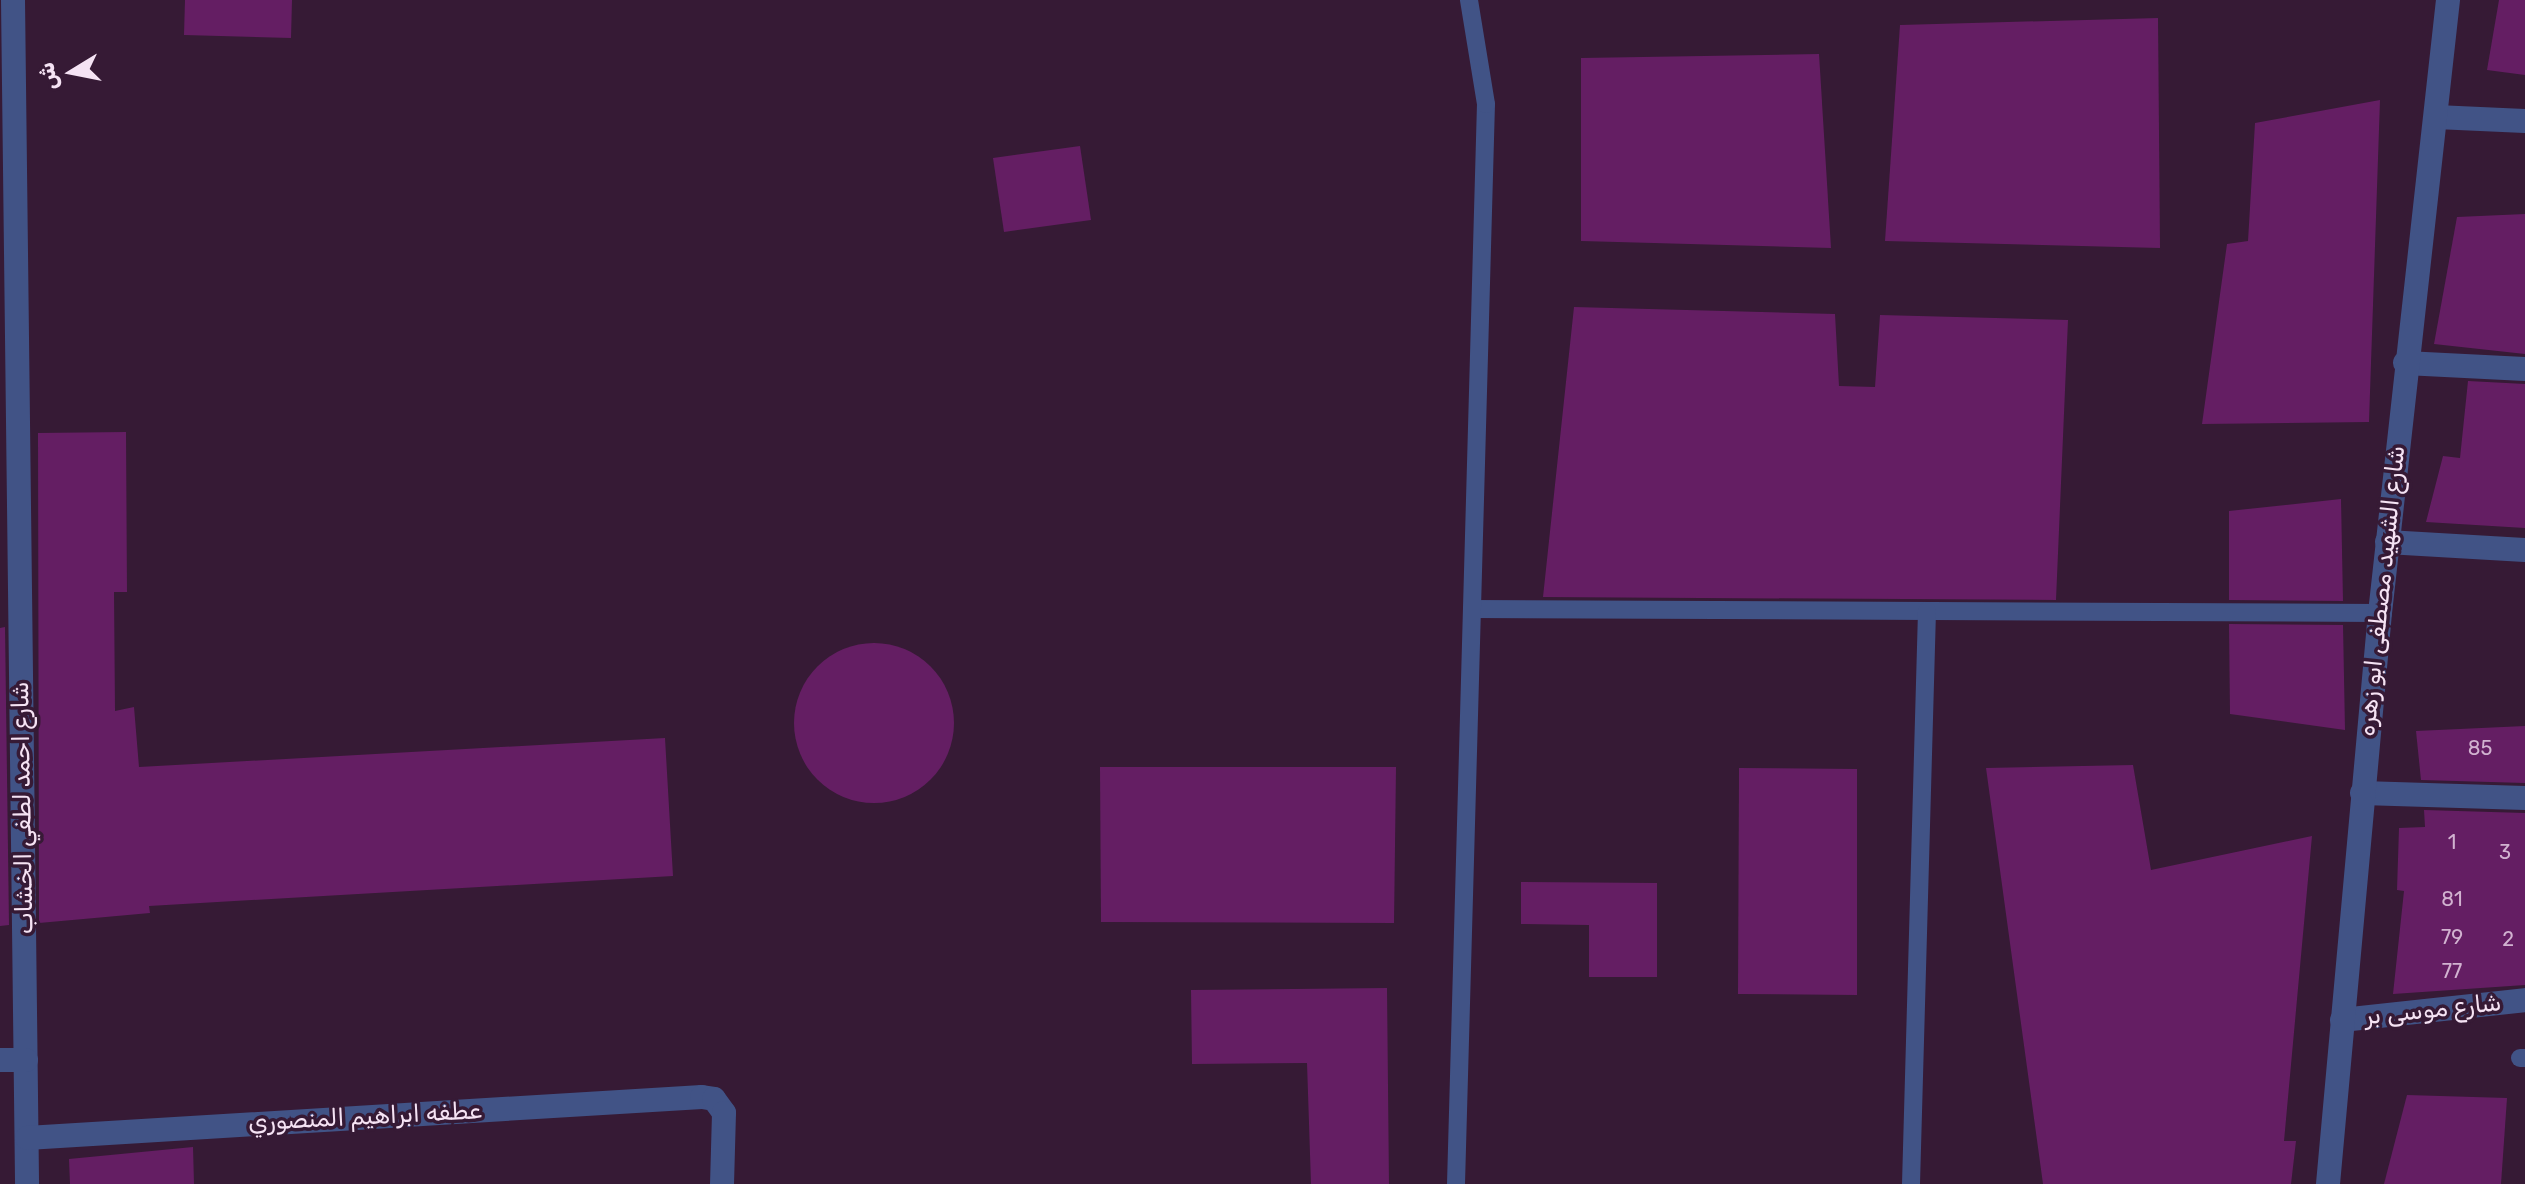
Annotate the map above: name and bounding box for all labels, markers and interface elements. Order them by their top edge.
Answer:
north arrow [32,32,112,112]
text: ش [32,60,64,92]
street label: شارع الشهيد مصطفى ابو زهره [2352,444,2412,738]
street label: شارع احمد لطفي الخشاب [6,681,40,935]
house number: 85 [2468,736,2492,760]
house number: 1 [2448,830,2456,854]
house number: 3 [2499,840,2511,864]
house number: 81 [2441,887,2463,911]
house number: 79 [2441,925,2463,949]
house number: 2 [2502,927,2514,951]
house number: 77 [2442,959,2462,983]
street label: شارع موسى بر [2363,989,2503,1031]
street label: عطفه ابراهيم المنصوري [247,1096,483,1138]

